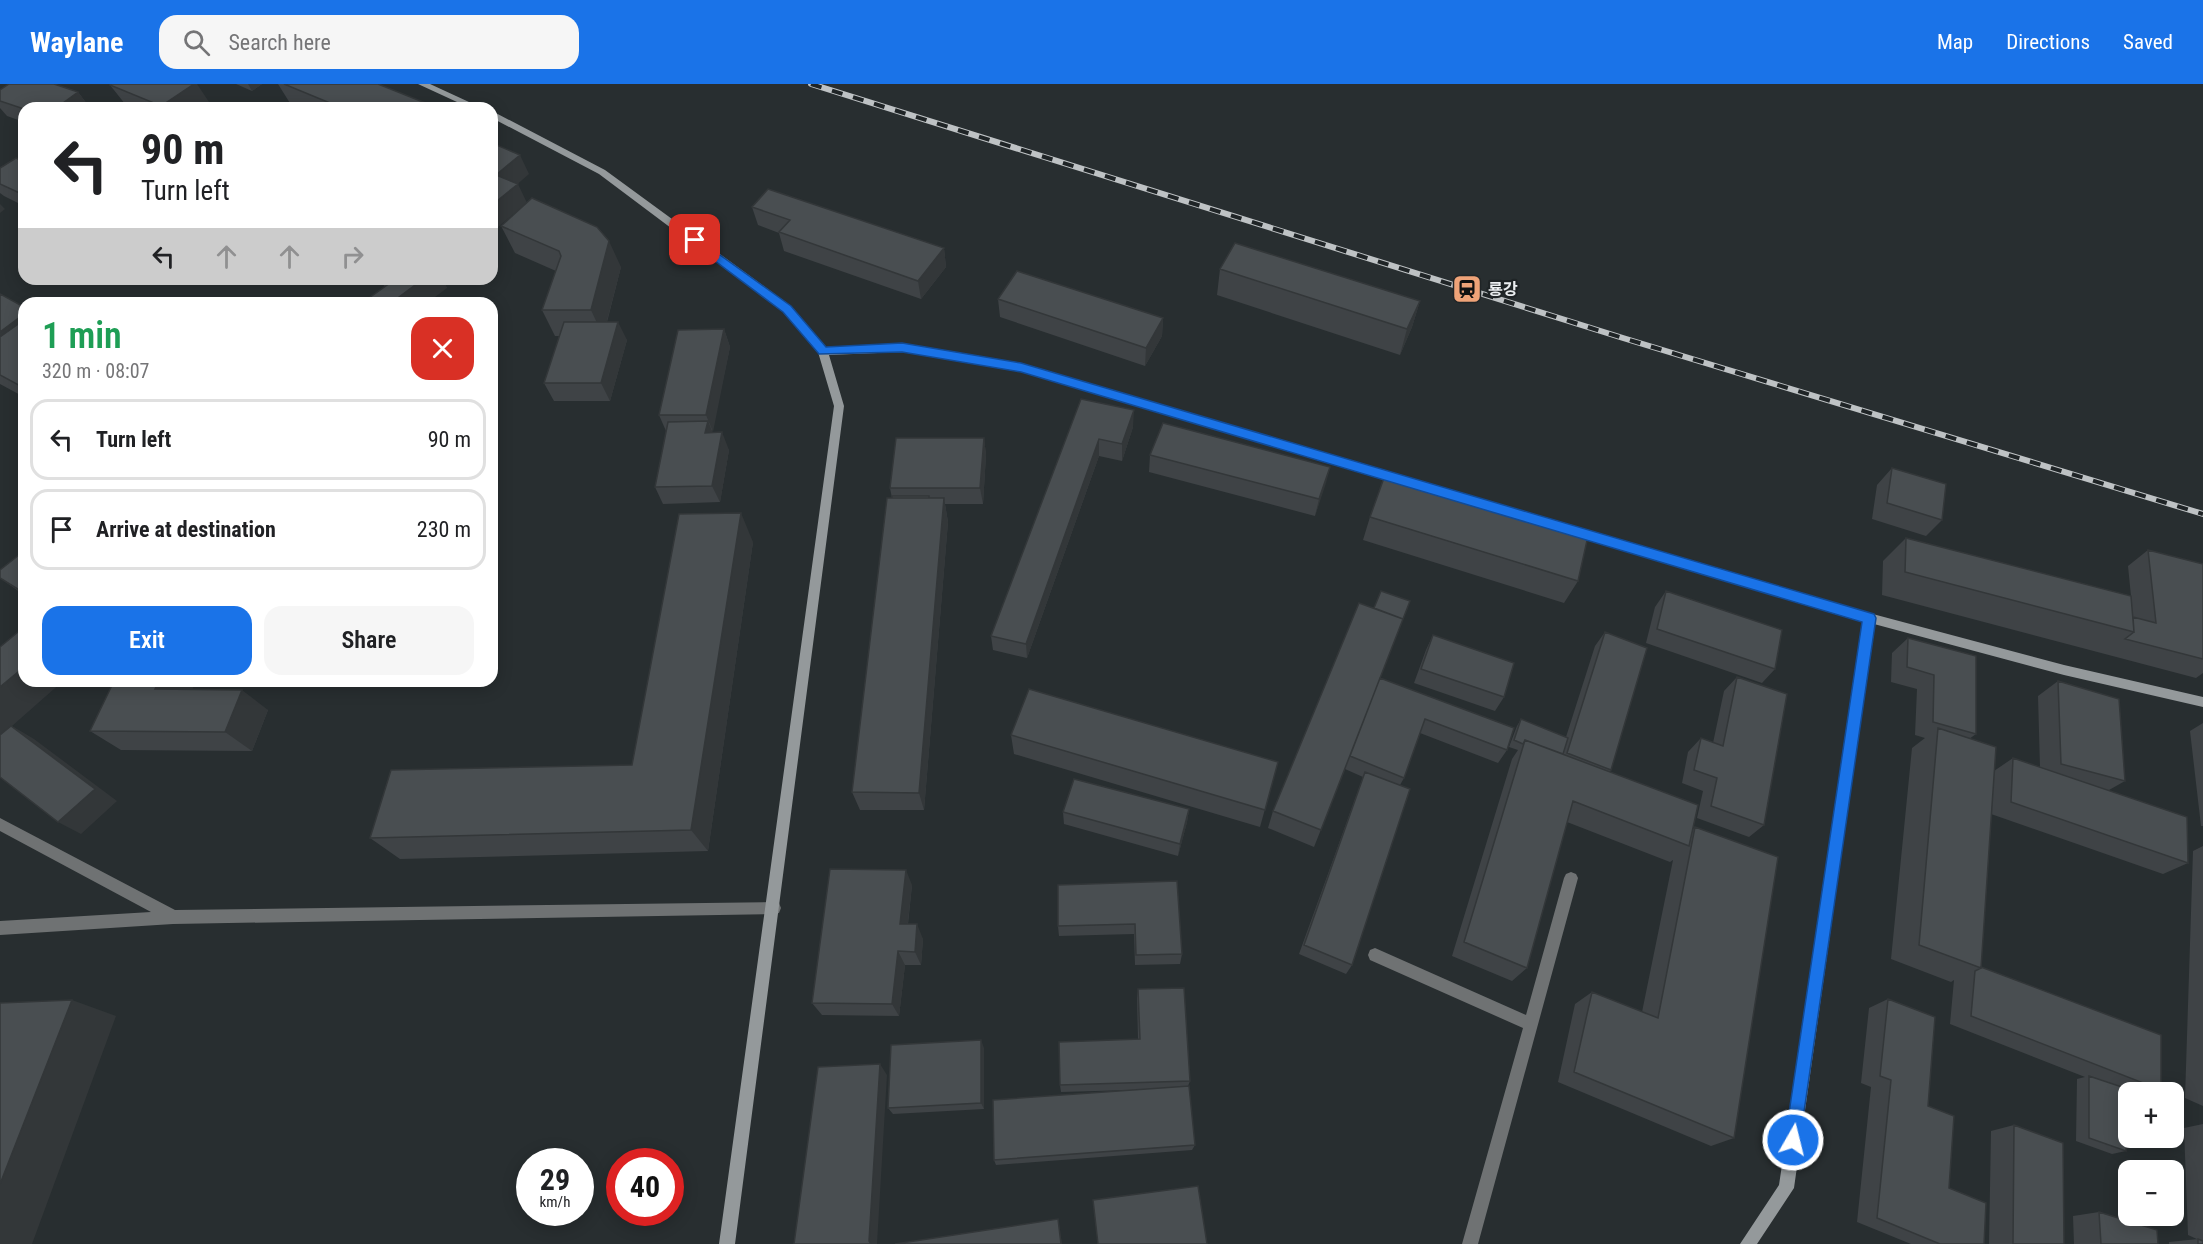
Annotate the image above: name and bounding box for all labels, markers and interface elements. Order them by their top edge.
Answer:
search box [159,15,579,69]
text: Waylane [30,26,123,59]
icon: search [180,26,213,59]
text: Search here [228,30,331,55]
text: Map [1937,30,1973,54]
text: Directions [2006,30,2090,54]
text: Saved [2123,30,2173,54]
text: 90 m [141,125,224,174]
icon: left [42,126,120,204]
text: Turn left [141,175,230,207]
pin [669,214,720,265]
icon: arrive [678,223,711,256]
icon: left [147,240,180,273]
icon: ahead [210,240,243,273]
icon: ahead [273,240,306,273]
icon: right [336,240,369,273]
station icon: 룡강 [1451,273,1483,305]
place label: 룡강 [1488,280,1518,299]
text: 1 min [42,315,122,357]
button: close [411,317,474,380]
text: 320 m · 08:07 [42,359,149,383]
icon: left [45,423,78,456]
text: Turn left [96,427,171,452]
text: 90 m [428,427,471,452]
icon: arrive [45,513,78,546]
text: Arrive at destination [96,517,276,542]
text: 230 m [417,517,471,542]
button: Exit [42,606,252,675]
button: Share [264,606,474,675]
map controls [2118,1082,2184,1226]
button: + [2118,1082,2184,1148]
position arrow [1761,1108,1825,1172]
speed limit sign: 40 [606,1148,684,1226]
button: − [2118,1160,2184,1226]
text: 29 [540,1162,570,1197]
text: km/h [540,1193,570,1211]

